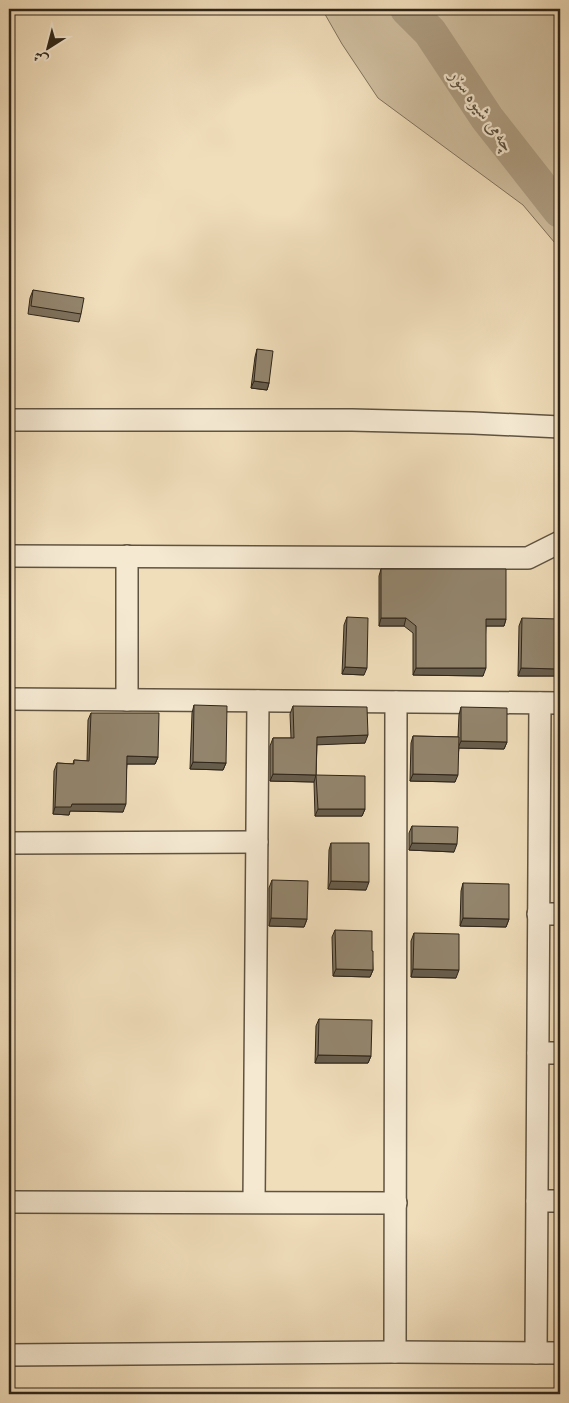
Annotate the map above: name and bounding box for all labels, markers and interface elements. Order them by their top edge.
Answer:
north arrow [22,22,72,72]
text: ش [29,47,51,70]
water label: چەمی شیوە سۆر [442,62,521,157]

